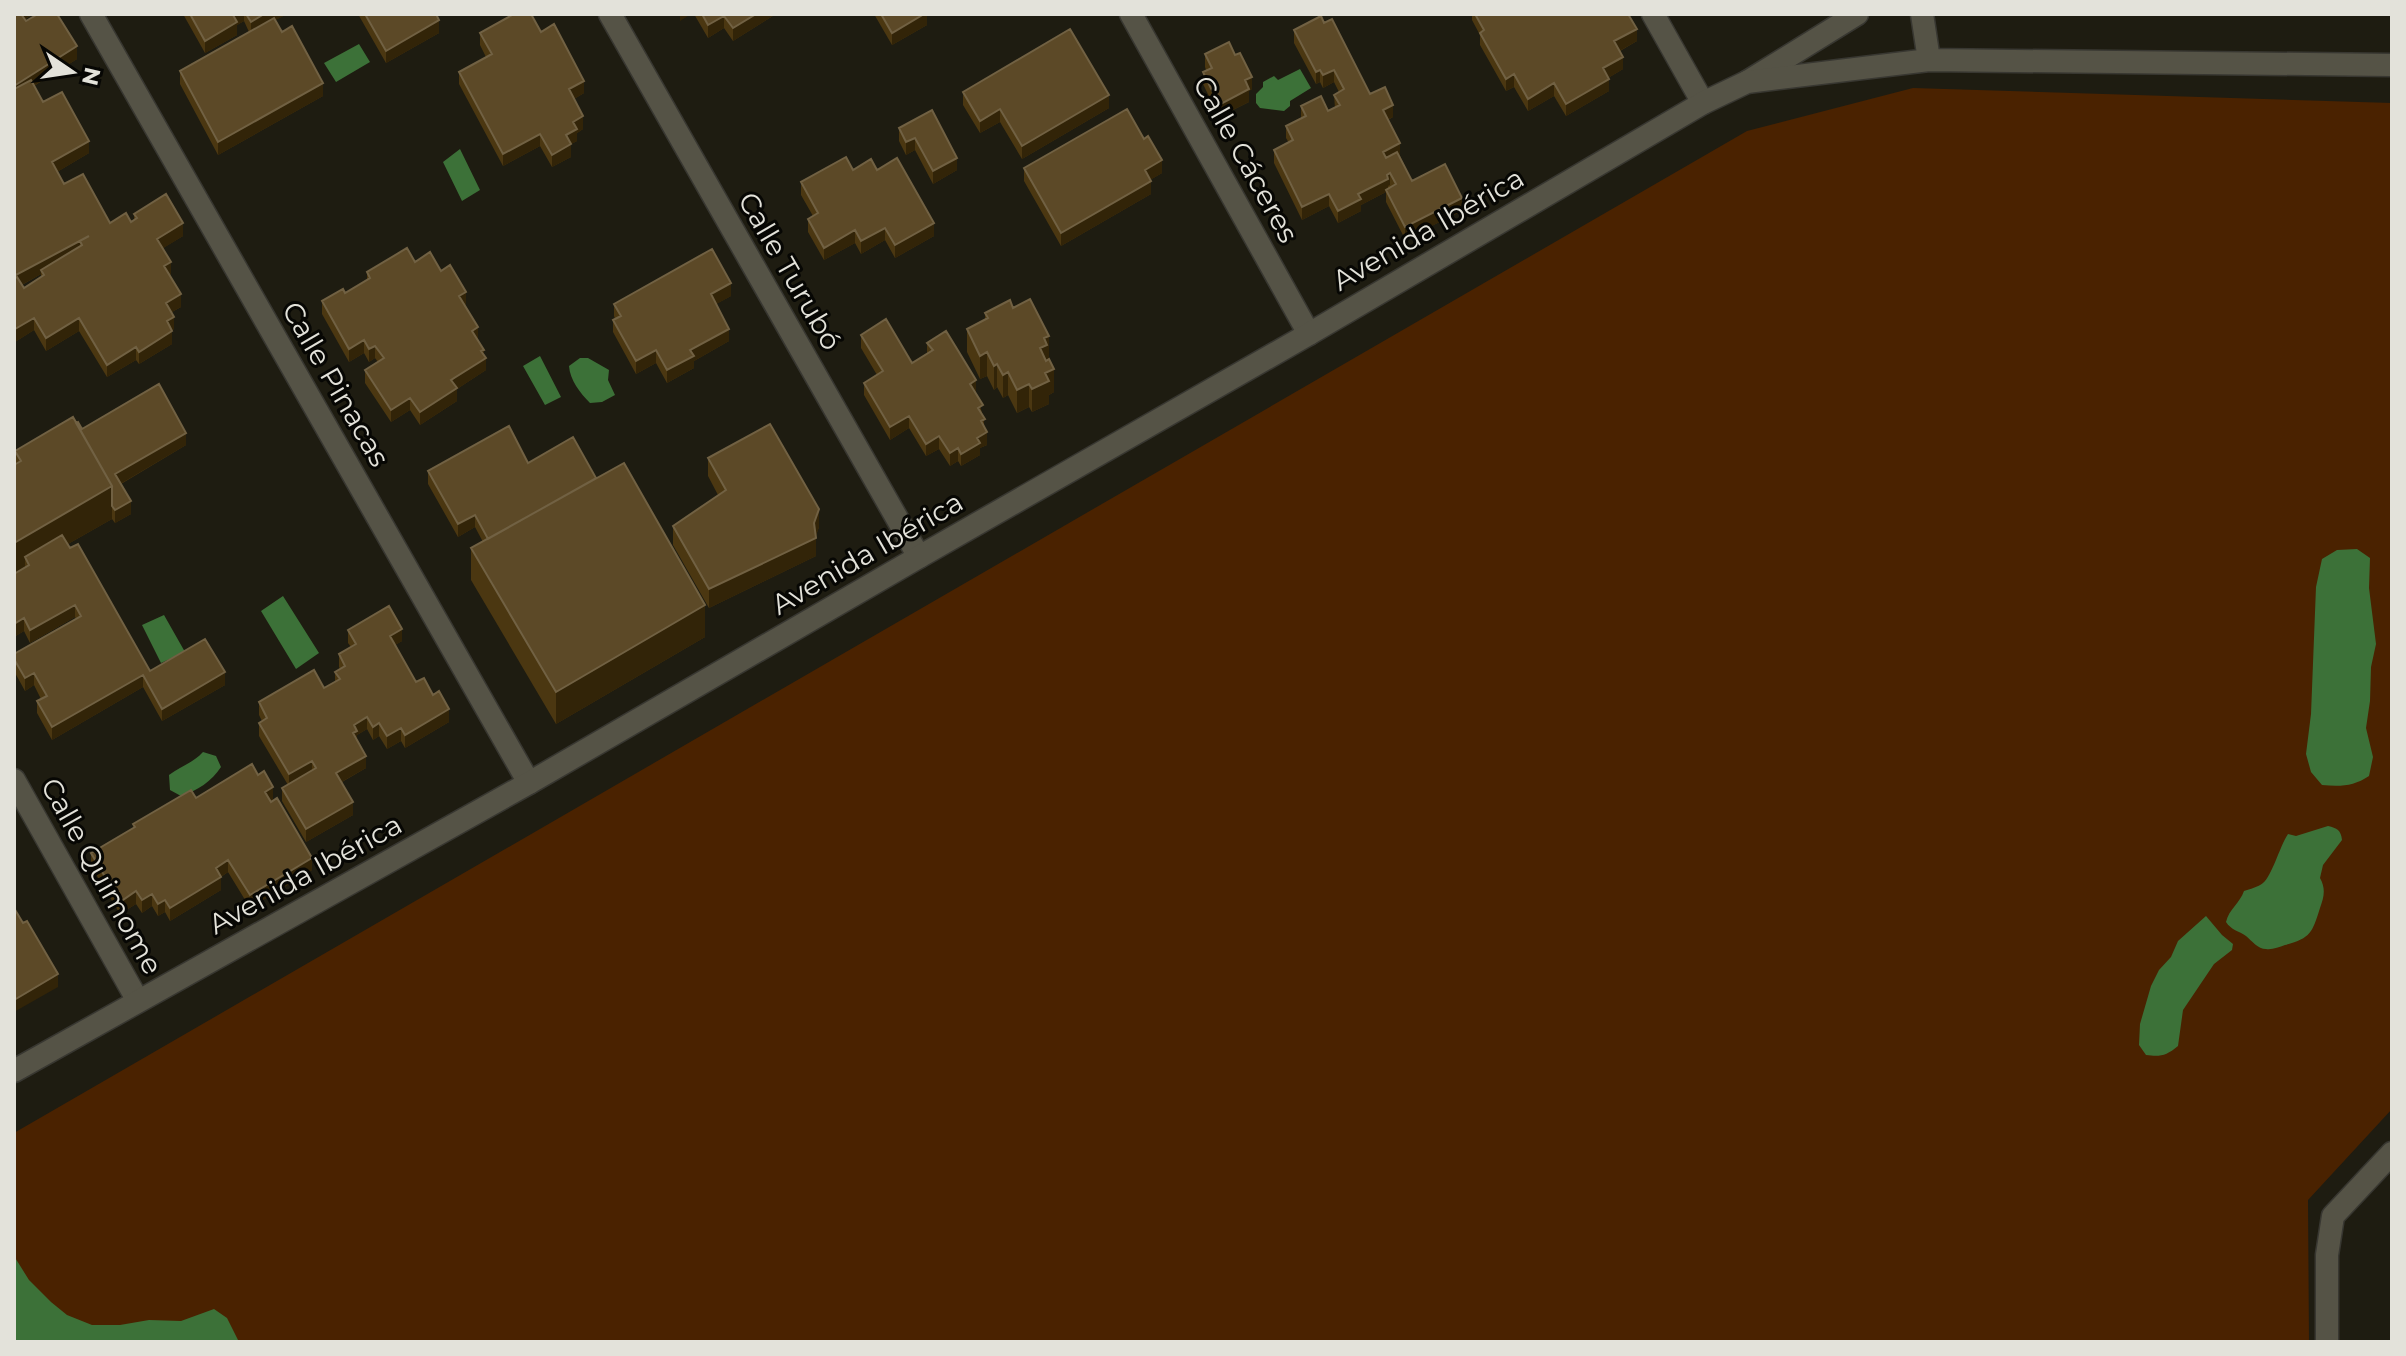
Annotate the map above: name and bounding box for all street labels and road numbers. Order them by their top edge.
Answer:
street label: Calle Cáceres [1186,70,1306,248]
street label: Avenida Ibérica [1326,160,1530,298]
street label: Calle Turubó [731,186,849,356]
street label: Calle Pinacas [275,296,397,472]
street label: Avenida Ibérica [765,484,969,622]
street label: Calle Quimome [34,772,170,980]
street label: Avenida Ibérica [203,807,407,941]

